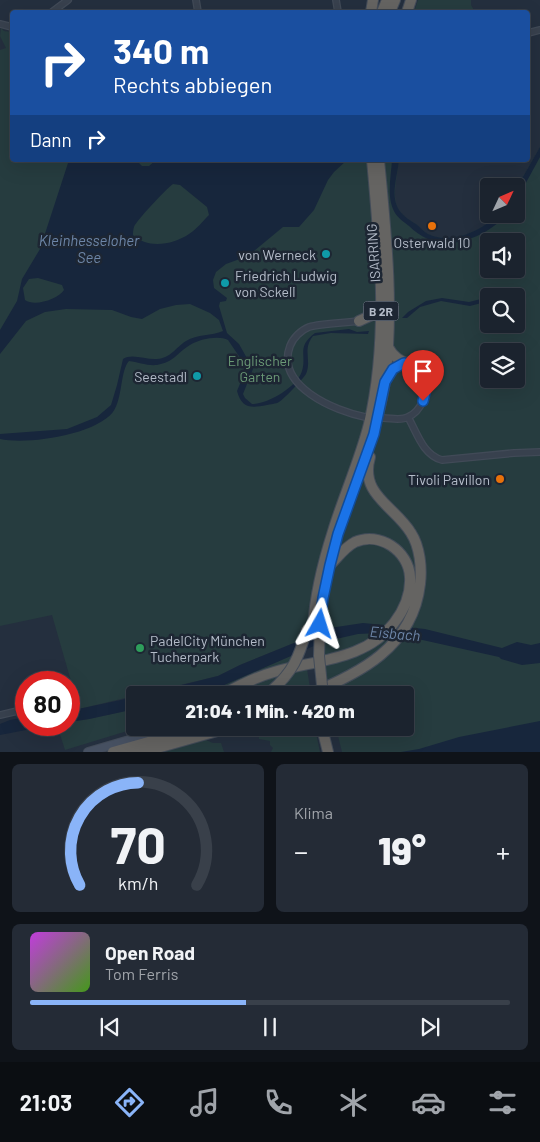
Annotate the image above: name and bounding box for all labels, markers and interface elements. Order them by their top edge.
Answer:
text: 340 m [113,29,209,71]
icon: right [30,30,95,95]
text: Rechts abbiegen [113,71,272,97]
icon: right [82,125,110,153]
text: Dann [30,128,72,151]
north arrow [480,178,525,222]
map controls [480,178,525,388]
marker: Osterwald 10 [426,220,438,232]
street label: ISARRING [362,223,384,283]
water label: Kleinhesseloher See [39,231,140,266]
button: sound [480,233,525,278]
place label: Osterwald 10 [394,234,470,251]
place label: von Werneck [238,246,316,263]
marker: von Werneck [320,248,332,260]
place label: Friedrich Ludwig von Sckell [235,267,337,300]
marker: Friedrich Ludwig von Sckell [219,277,231,289]
button: search [480,288,525,333]
road number: B 2R [364,302,398,321]
button: layers [480,343,525,388]
pin [402,350,444,401]
park label: Englischer Garten [228,352,292,385]
icon: arrive [409,357,437,385]
place label: Seestadl [134,368,187,385]
marker: Seestadl [191,370,203,382]
place label: Tivoli Pavillon [408,471,490,488]
marker: Tivoli Pavillon [494,473,506,485]
position arrow [293,597,345,649]
water label: Eisbach [369,622,421,644]
place label: PadelCity München Tucherpark [150,632,265,665]
marker: PadelCity München Tucherpark [134,642,146,654]
speed limit sign: 80 [15,671,80,736]
text: 21:04 · 1 Min. · 420 m [185,699,355,722]
text: Klima [294,803,333,822]
text: 70 [110,812,166,874]
text: 19° [378,827,426,873]
text: − [294,834,308,868]
text: + [496,834,510,868]
text: km/h [118,872,158,894]
text: Open Road [105,941,195,964]
text: Tom Ferris [105,964,179,983]
icon: previous [96,1013,124,1041]
icon: pause [256,1013,284,1041]
icon: next [416,1013,444,1041]
icon: directions [112,1085,147,1120]
icon: music [187,1085,222,1120]
icon: phone [261,1085,296,1120]
icon: climate [336,1085,371,1120]
icon: car [411,1085,446,1120]
icon: filters [485,1085,520,1120]
text: 21:03 [20,1089,72,1115]

